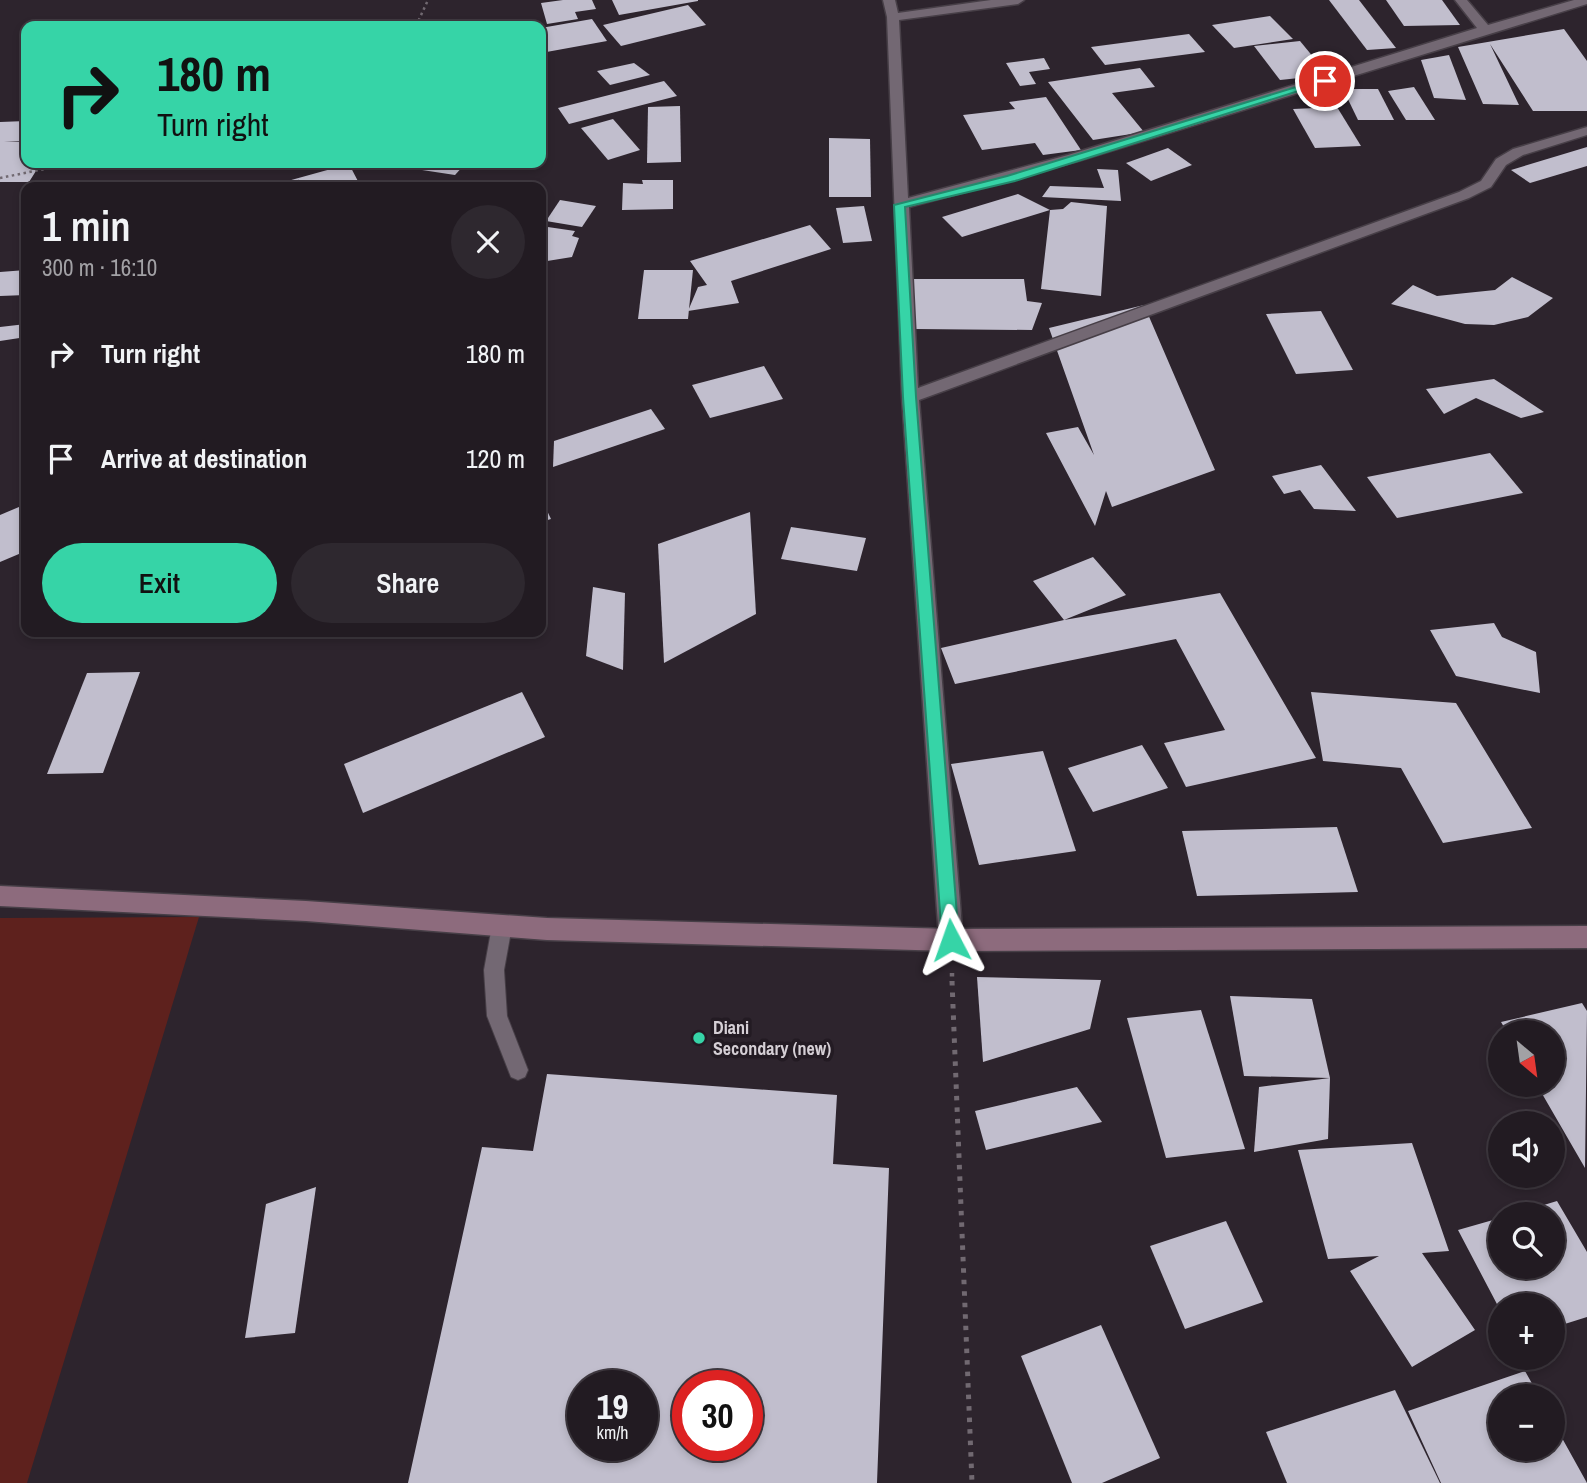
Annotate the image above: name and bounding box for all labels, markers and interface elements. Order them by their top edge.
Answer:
text: 180 m [157,40,271,106]
icon: right [42,49,133,140]
pin [1295,51,1355,111]
icon: arrive [1306,62,1344,100]
text: Turn right [157,103,269,146]
text: 1 min [42,198,131,254]
button: close [451,205,525,279]
text: 300 m · 16:10 [42,252,157,283]
icon: right [42,335,80,373]
text: Turn right [101,336,200,371]
text: 180 m [466,336,525,371]
icon: arrive [42,440,80,478]
text: Arrive at destination [101,441,307,476]
text: 120 m [466,441,525,476]
button: Exit [42,543,277,623]
button: Share [291,543,525,623]
position arrow [914,903,988,977]
place label: Diani Secondary (new) [713,1015,831,1061]
north arrow [1488,1020,1564,1097]
map controls [1488,1020,1565,1461]
marker: Diani Secondary (new) [691,1030,707,1046]
button: sound [1488,1111,1565,1188]
button: search [1488,1202,1565,1279]
button: + [1488,1293,1565,1370]
speed limit sign: 30 [672,1370,763,1461]
text: 19 [597,1383,628,1430]
button: − [1488,1384,1565,1461]
text: km/h [597,1420,629,1445]

